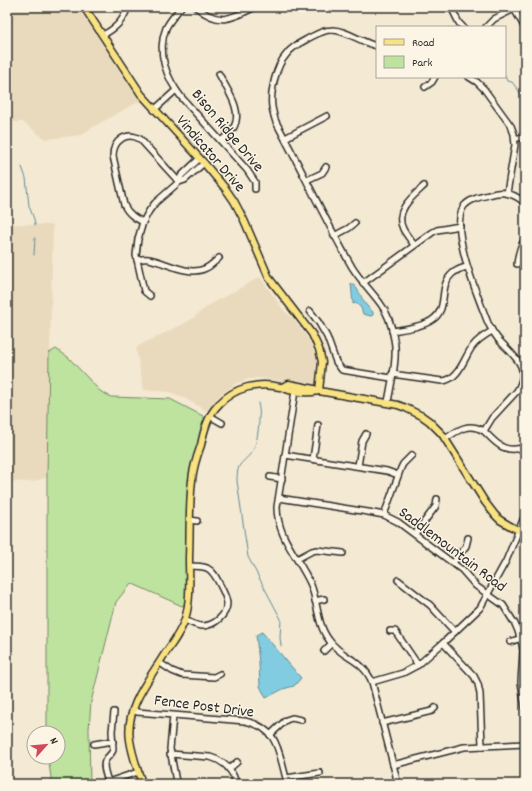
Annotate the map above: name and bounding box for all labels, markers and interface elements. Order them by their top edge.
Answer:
legend [376,26,506,78]
text: Road [412,35,434,52]
text: Park [412,55,433,72]
street label: Bison Ridge Drive [185,84,269,178]
street label: Vindicator Drive [170,110,250,198]
street label: Saddlemountain Road [393,502,511,598]
street label: Fence Post Drive [153,689,255,725]
north arrow [26,725,66,765]
text: N [45,735,62,748]

